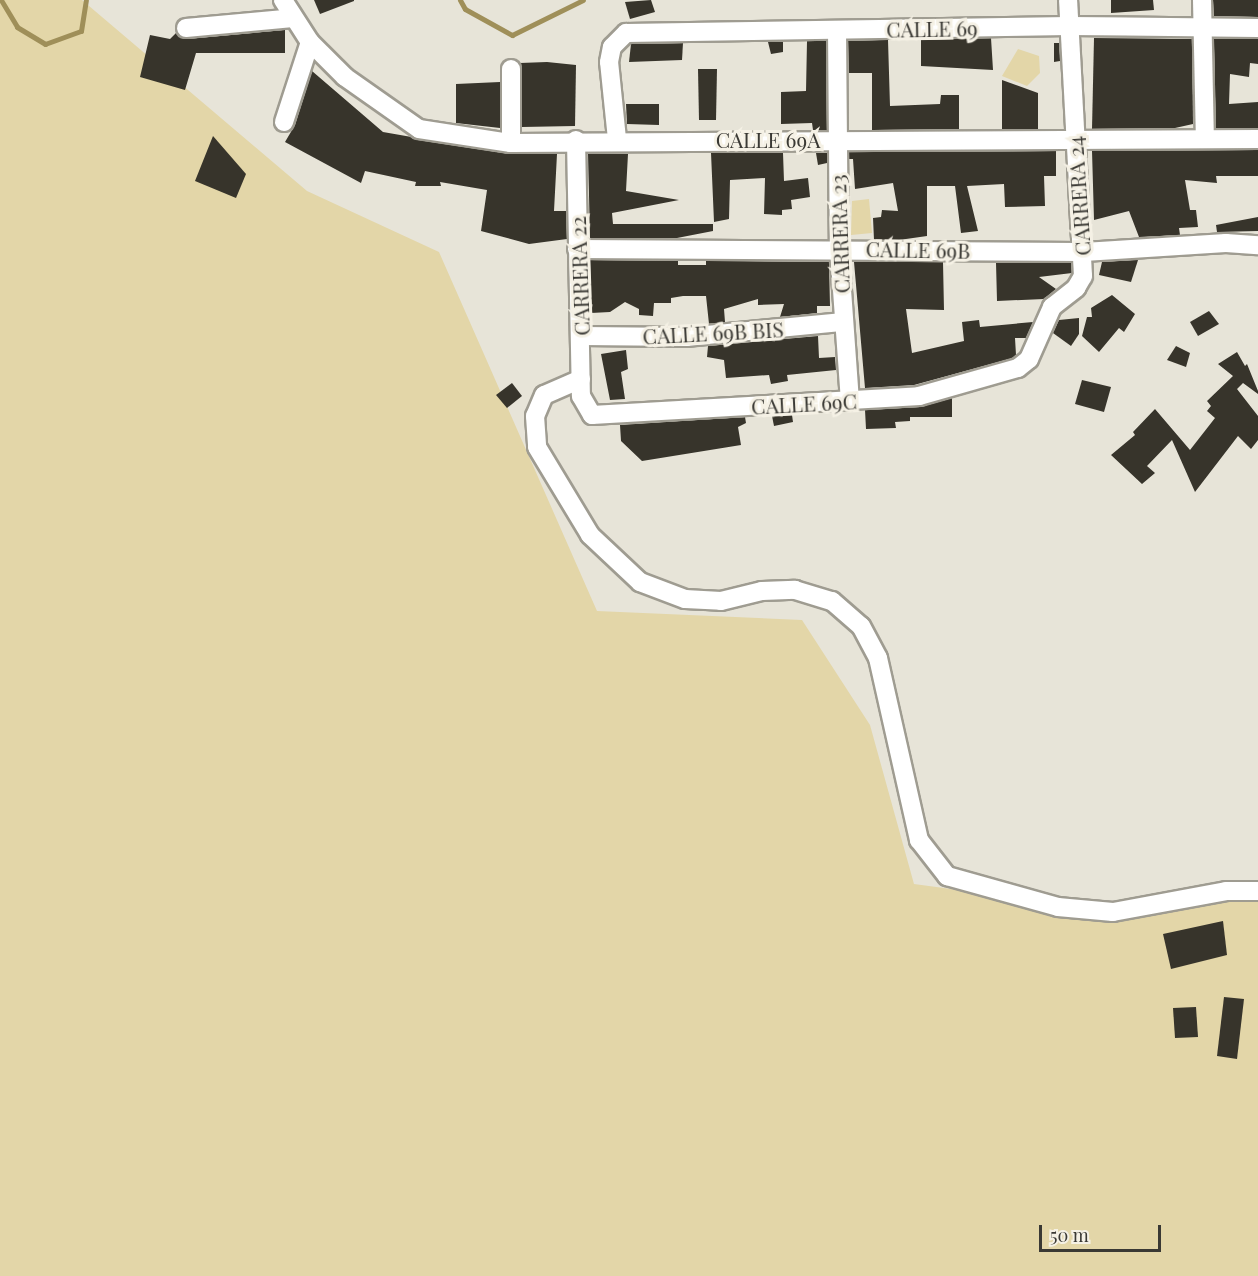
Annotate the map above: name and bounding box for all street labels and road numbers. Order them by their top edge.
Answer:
street label: CALLE 69 [886,15,978,41]
street label: CALLE 69A [716,126,820,152]
street label: CARRERA 24 [1061,135,1095,257]
street label: CARRERA 23 [824,174,854,294]
street label: CARRERA 22 [564,216,594,336]
street label: CALLE 69B [865,235,971,263]
street label: CALLE 69B BIS [642,316,784,348]
street label: CALLE 69C [750,388,858,418]

